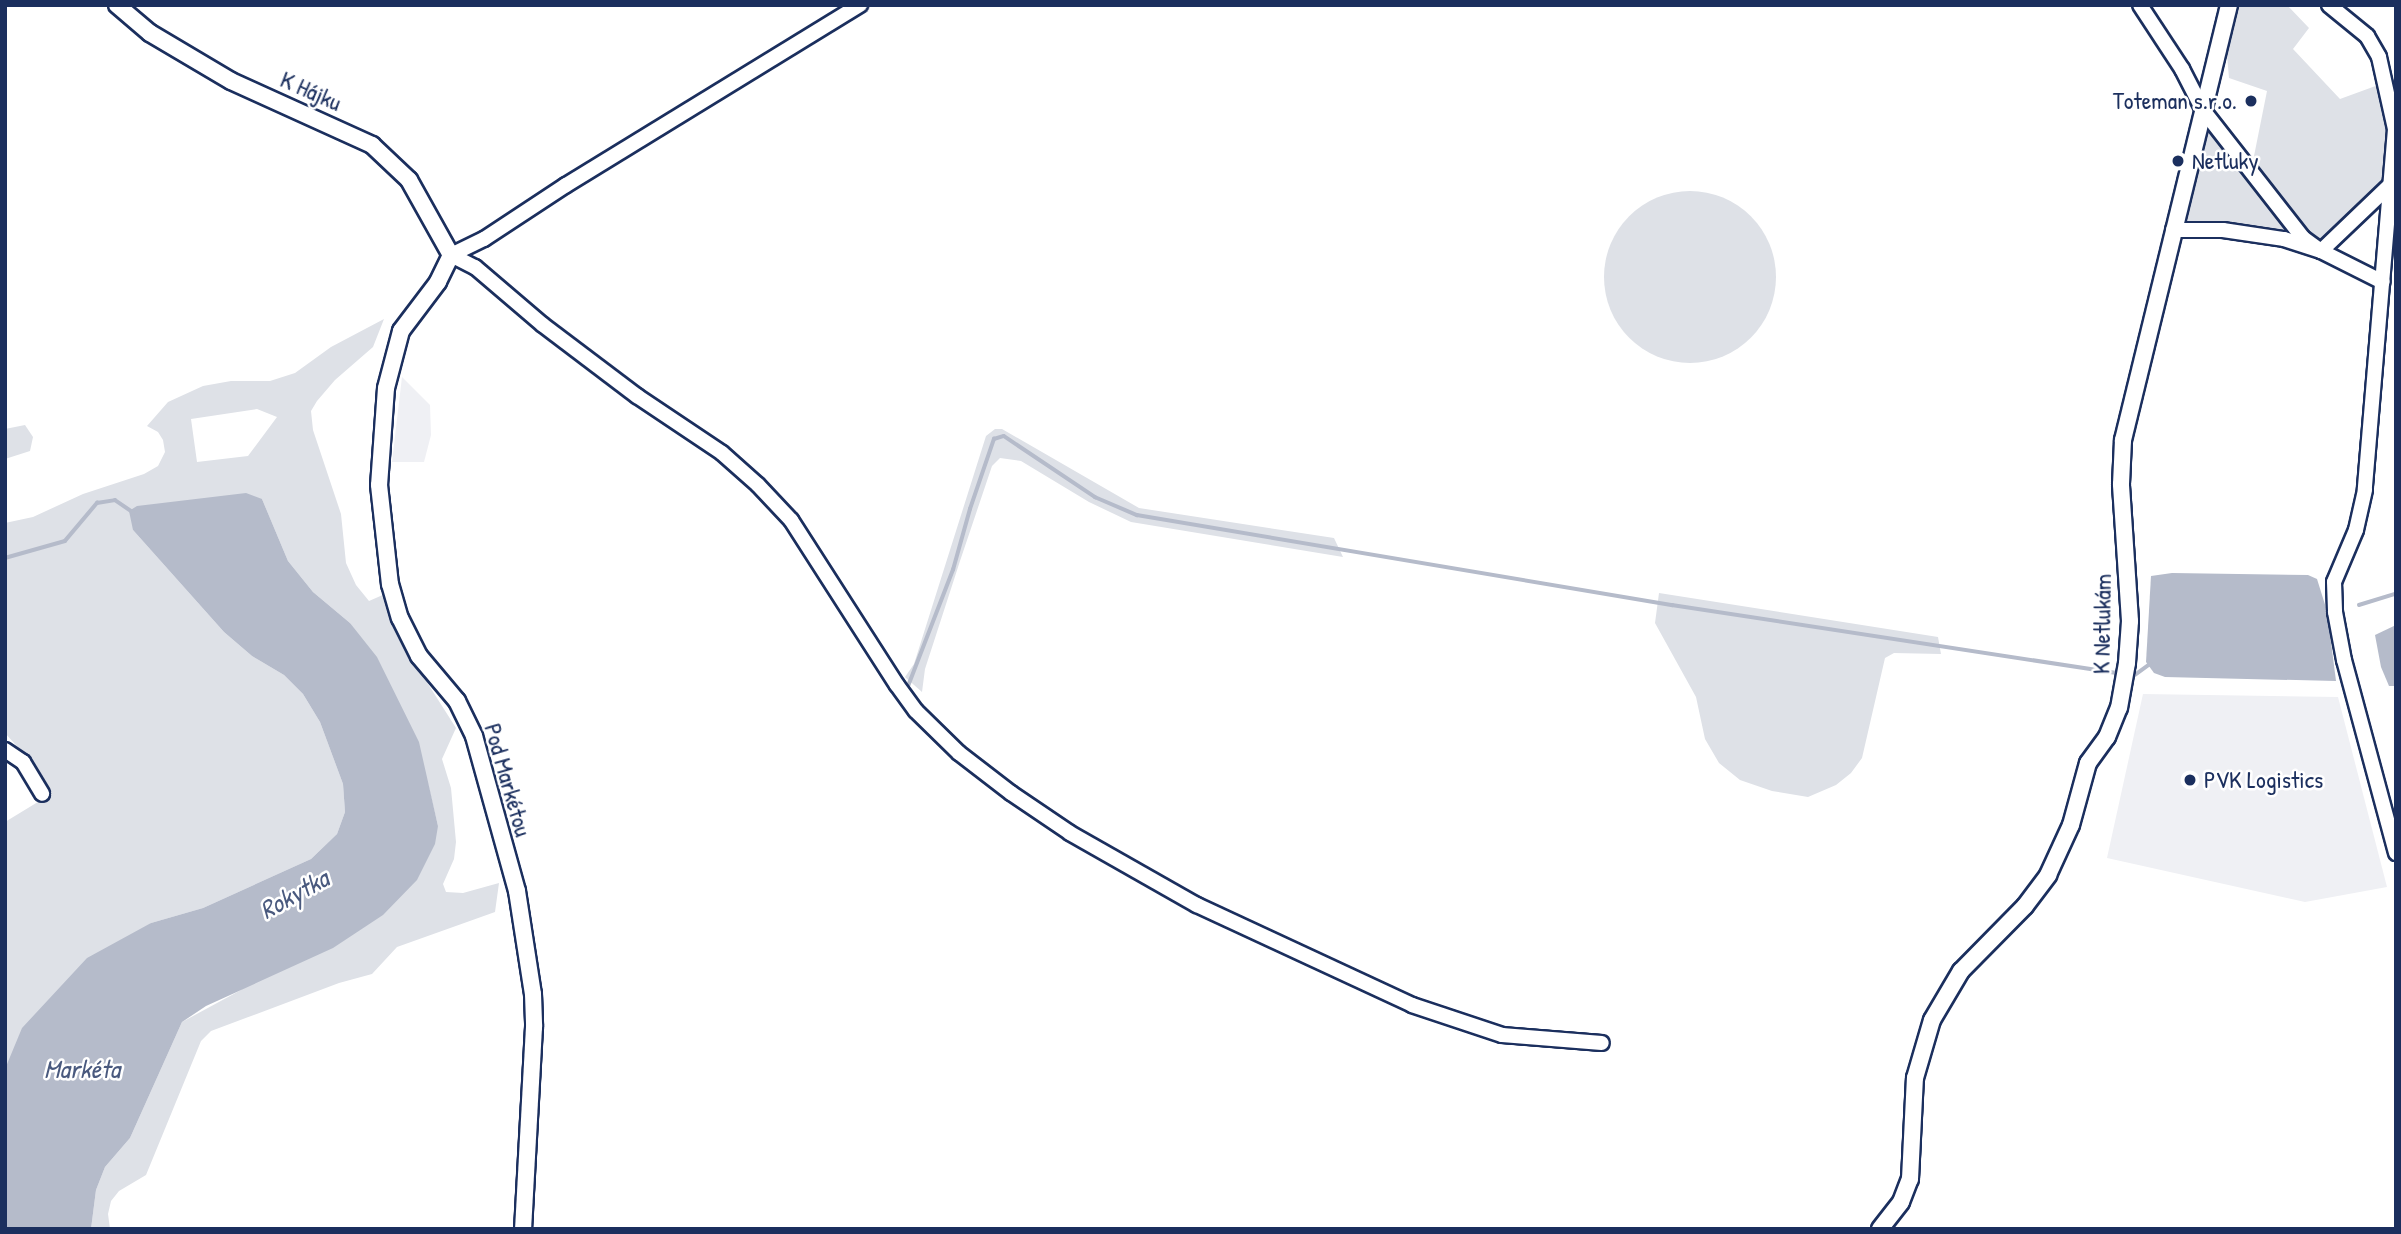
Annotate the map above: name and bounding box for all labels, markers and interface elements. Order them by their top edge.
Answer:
street label: K Hájku [276,65,346,117]
place label: Toteman s.r.o. [2113,87,2237,115]
marker: Toteman s.r.o. [2243,93,2259,109]
place label: Netluky [2192,147,2259,175]
marker: Netluky [2170,153,2186,169]
street label: K Netlukám [2087,574,2117,674]
street label: Pod Markétou [478,720,538,840]
place label: PVK Logistics [2204,766,2323,794]
marker: PVK Logistics [2182,772,2198,788]
water label: Rokytka [254,862,334,926]
water label: Markéta [44,1053,120,1085]

